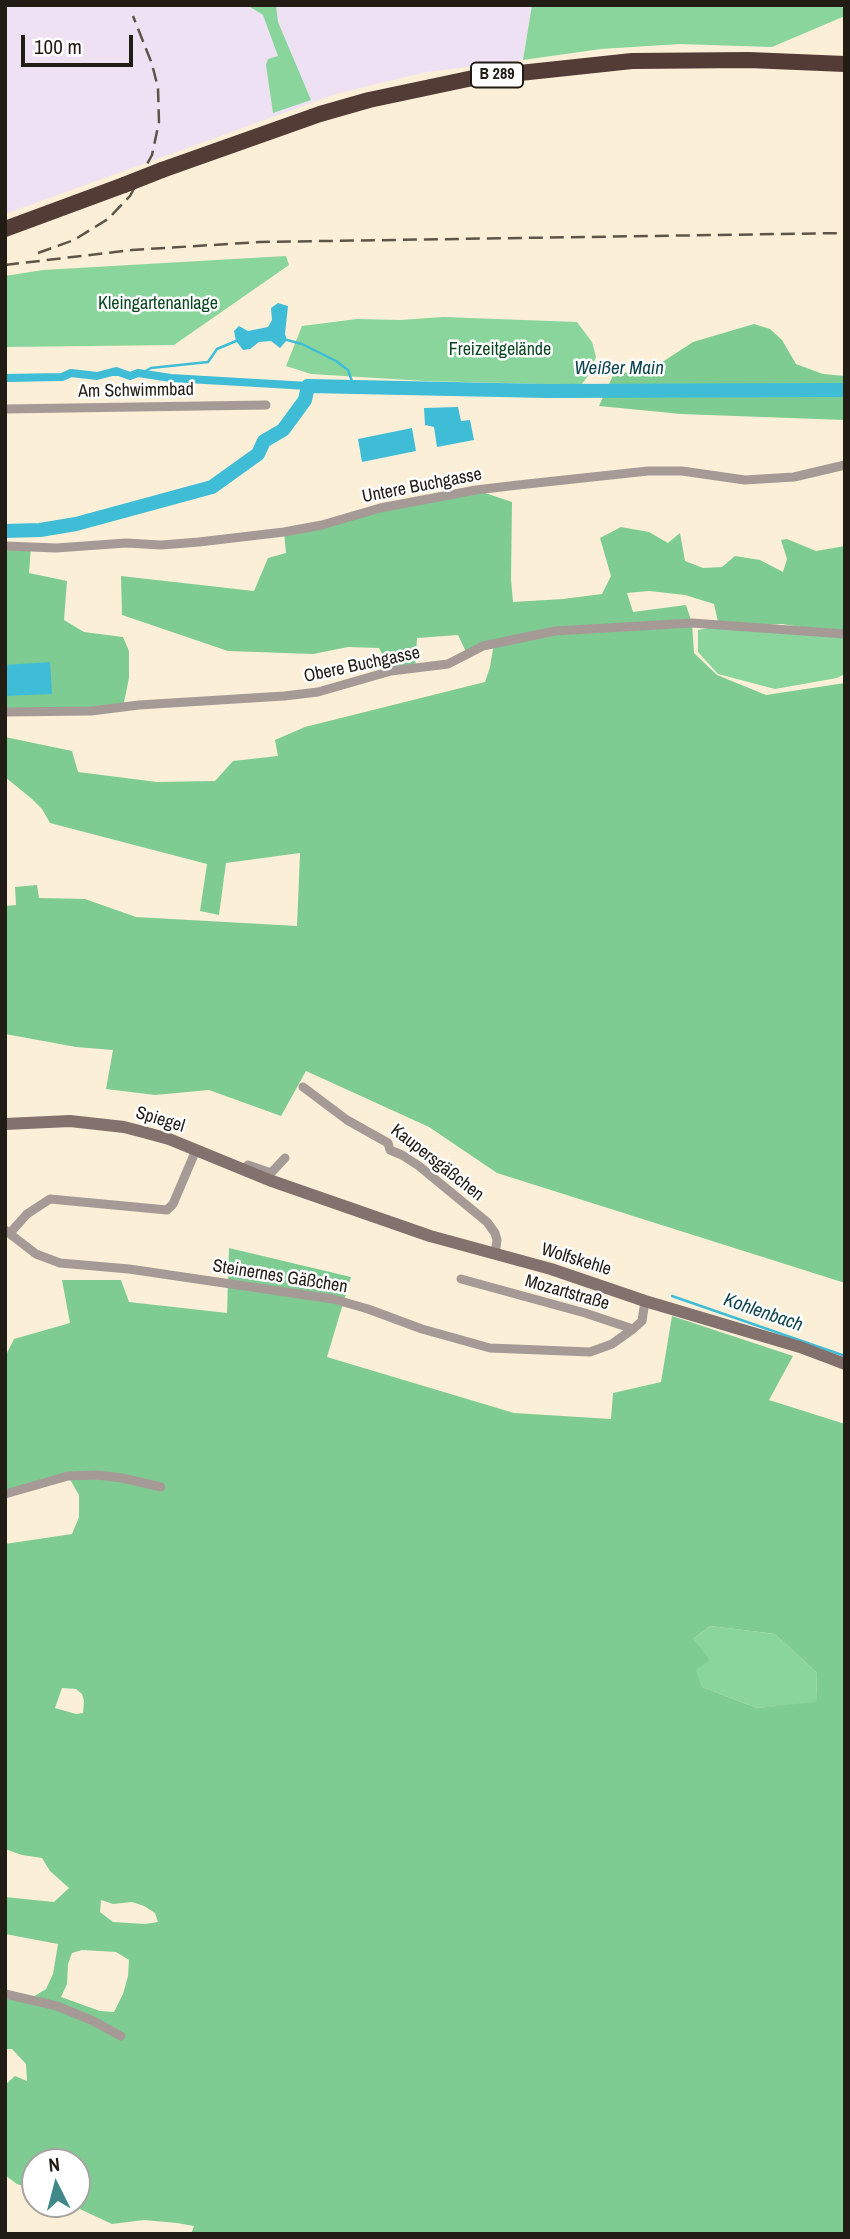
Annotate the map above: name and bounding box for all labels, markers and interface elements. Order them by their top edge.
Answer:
scale bar [24,21,136,65]
text: 100 m [34,32,82,61]
road number: B 289 [471,62,523,88]
park label: Kleingartenanlage [98,293,218,315]
park label: Freizeitgelände [449,339,551,361]
water label: Weißer Main [574,358,664,380]
street label: Am Schwimmbad [78,379,194,403]
street label: Untere Buchgasse [360,464,484,508]
street label: Obere Buchgasse [302,642,422,688]
street label: Spiegel [133,1102,187,1138]
street label: Kaupersgäßchen [386,1120,488,1206]
street label: Wolfskehle [538,1239,614,1281]
street label: Steinernes Gäßchen [211,1256,349,1298]
street label: Mozartstraße [522,1271,612,1315]
water label: Kohlenbach [720,1289,806,1337]
north arrow [21,2148,91,2218]
text: N [47,2151,61,2178]

